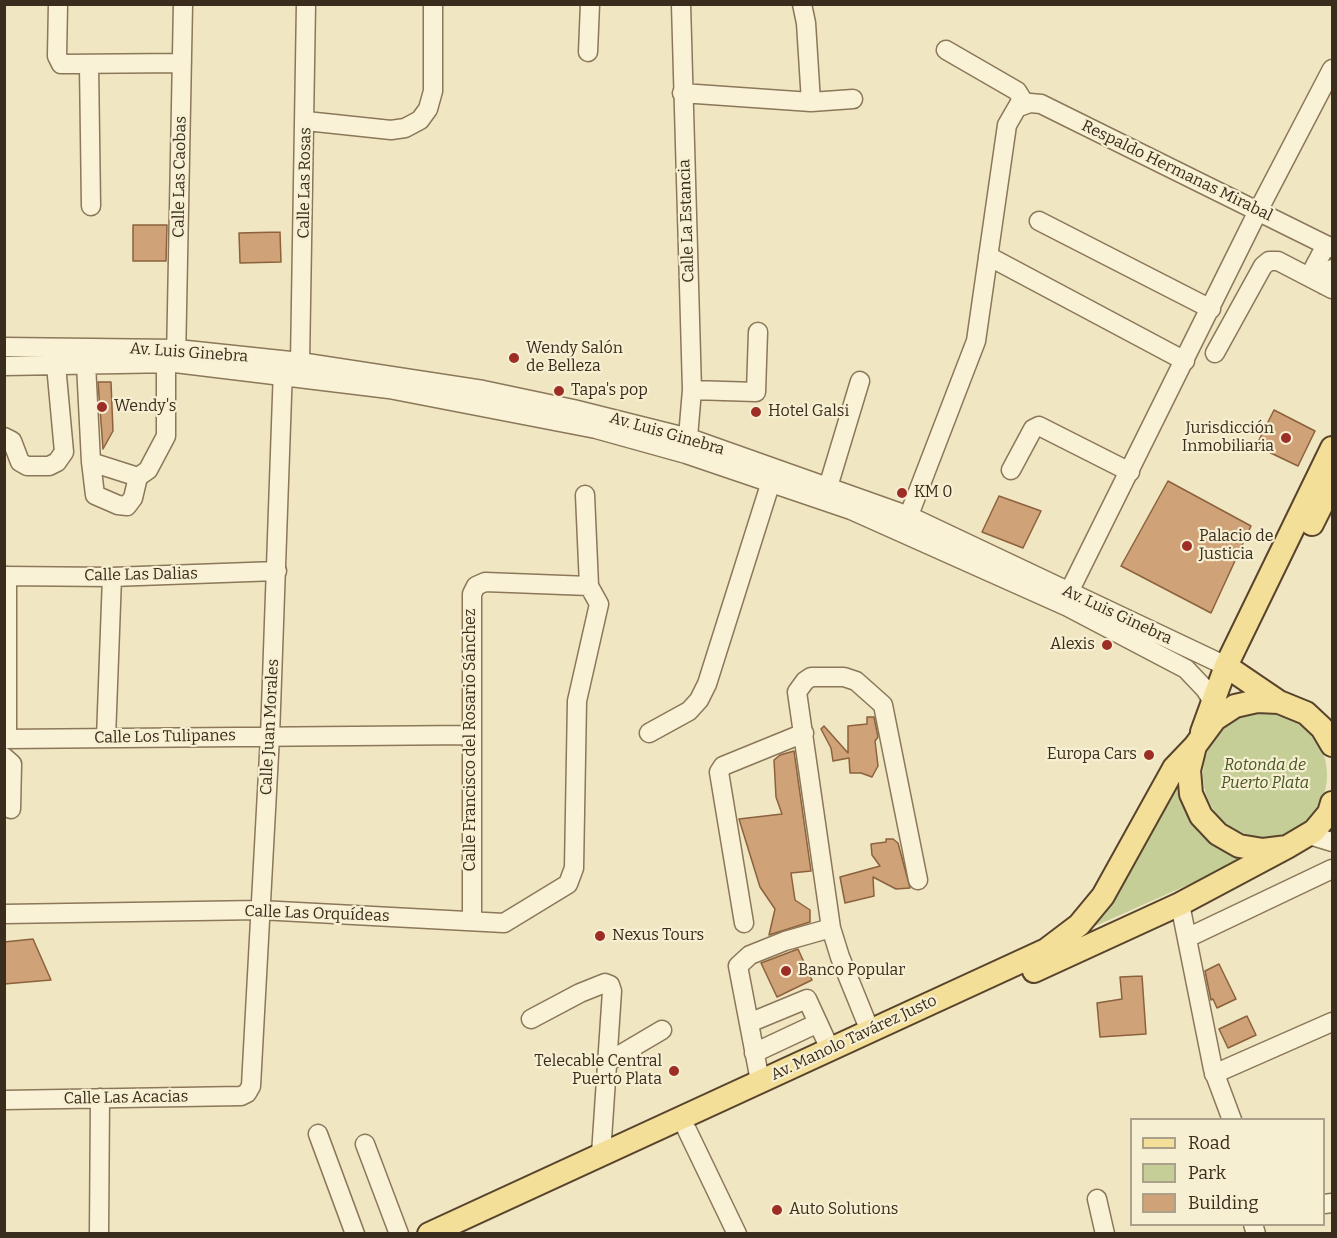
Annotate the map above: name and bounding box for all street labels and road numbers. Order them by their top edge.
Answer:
street label: Calle Las Caobas [169,116,191,238]
street label: Respaldo Hermanas Mirabal [1078,116,1276,226]
street label: Calle Las Rosas [294,127,316,239]
street label: Calle La Estancia [675,159,699,283]
street label: Av. Luis Ginebra [129,339,249,367]
street label: Av. Luis Ginebra [607,408,727,460]
street label: Calle Las Dalias [84,564,198,586]
street label: Av. Luis Ginebra [1059,581,1175,649]
street label: Calle Francisco del Rosario Sánchez [461,608,481,872]
street label: Calle Juan Morales [257,658,283,796]
street label: Calle Los Tulipanes [94,726,236,748]
street label: Calle Las Orquídeas [244,902,390,926]
street label: Av. Manolo Tavárez Justo [768,991,940,1085]
street label: Calle Las Acacias [63,1087,189,1109]

